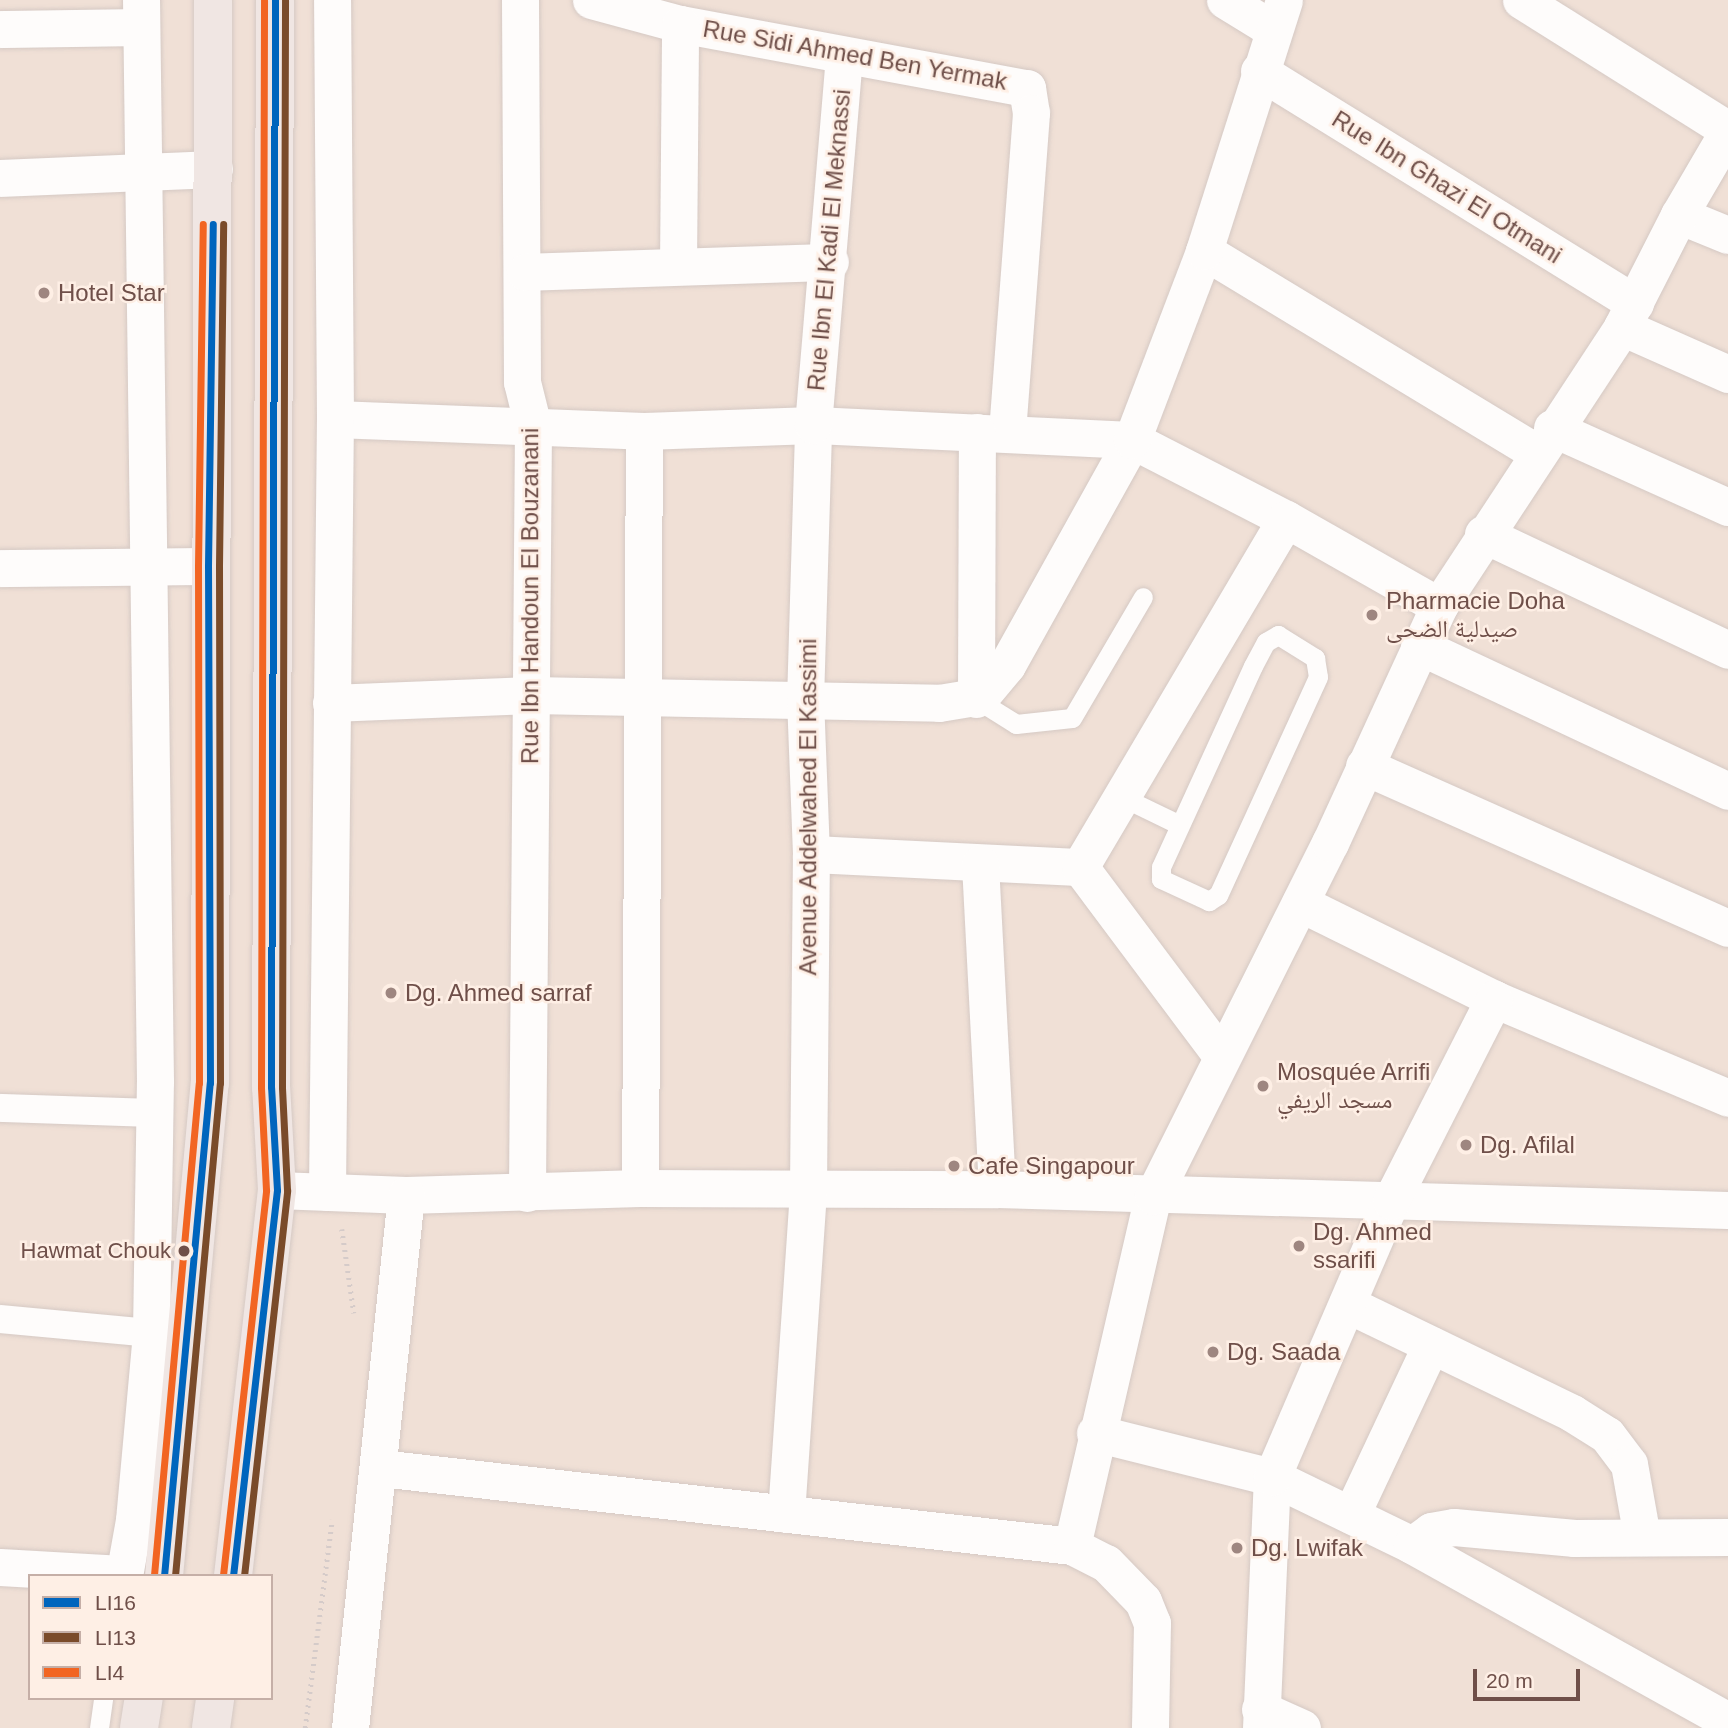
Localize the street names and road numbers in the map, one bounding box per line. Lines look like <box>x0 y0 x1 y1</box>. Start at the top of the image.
street label: Rue Sidi Ahmed Ben Yermak <box>700 14 1010 96</box>
street label: Rue Ibn El Kadi El Meknassi <box>801 88 857 392</box>
street label: Rue Ibn Ghazi El Otmani <box>1327 104 1567 270</box>
street label: Rue Ibn Handoun El Bouzanani <box>516 428 544 764</box>
street label: Avenue Addelwahed El Kassimi <box>794 638 822 976</box>

